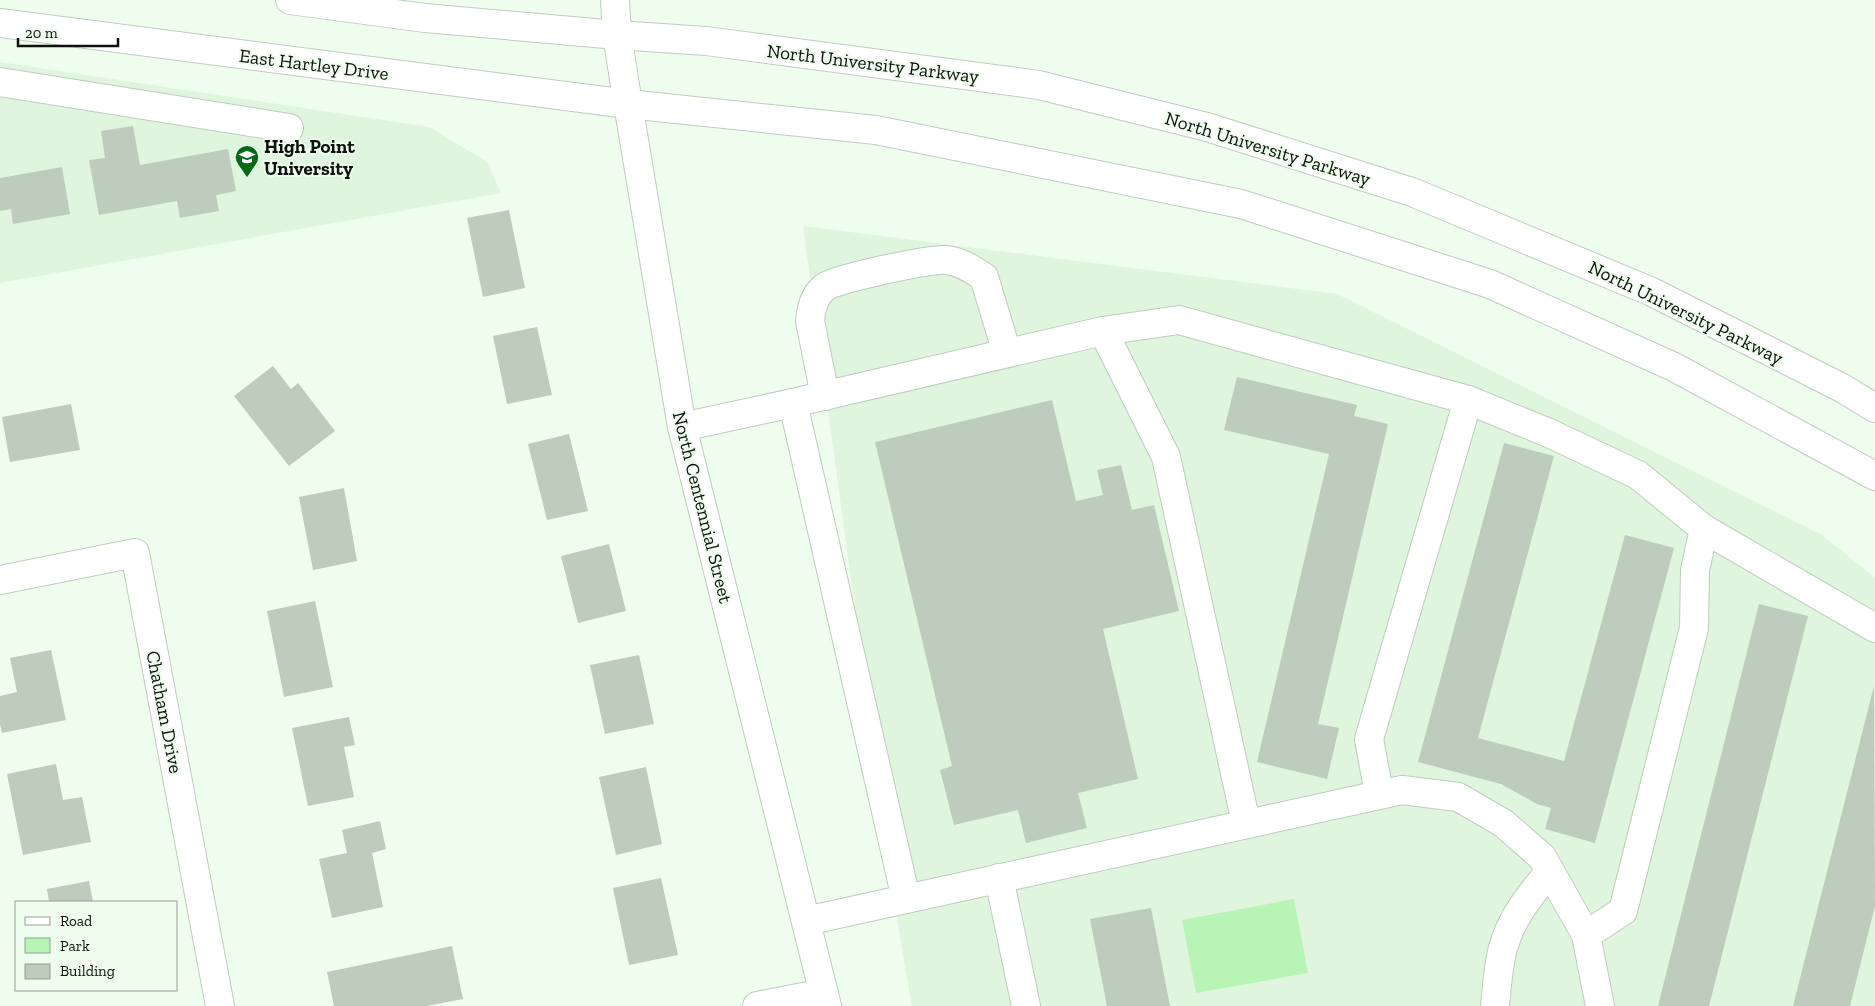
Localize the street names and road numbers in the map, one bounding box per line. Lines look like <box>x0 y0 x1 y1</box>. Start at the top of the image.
street label: North University Parkway <box>766 39 981 88</box>
street label: East Hartley Drive <box>238 44 390 85</box>
street label: North University Parkway <box>1162 106 1374 191</box>
street label: North University Parkway <box>1585 255 1787 370</box>
street label: North Centennial Street <box>668 409 737 605</box>
street label: Chatham Drive <box>141 649 188 775</box>

